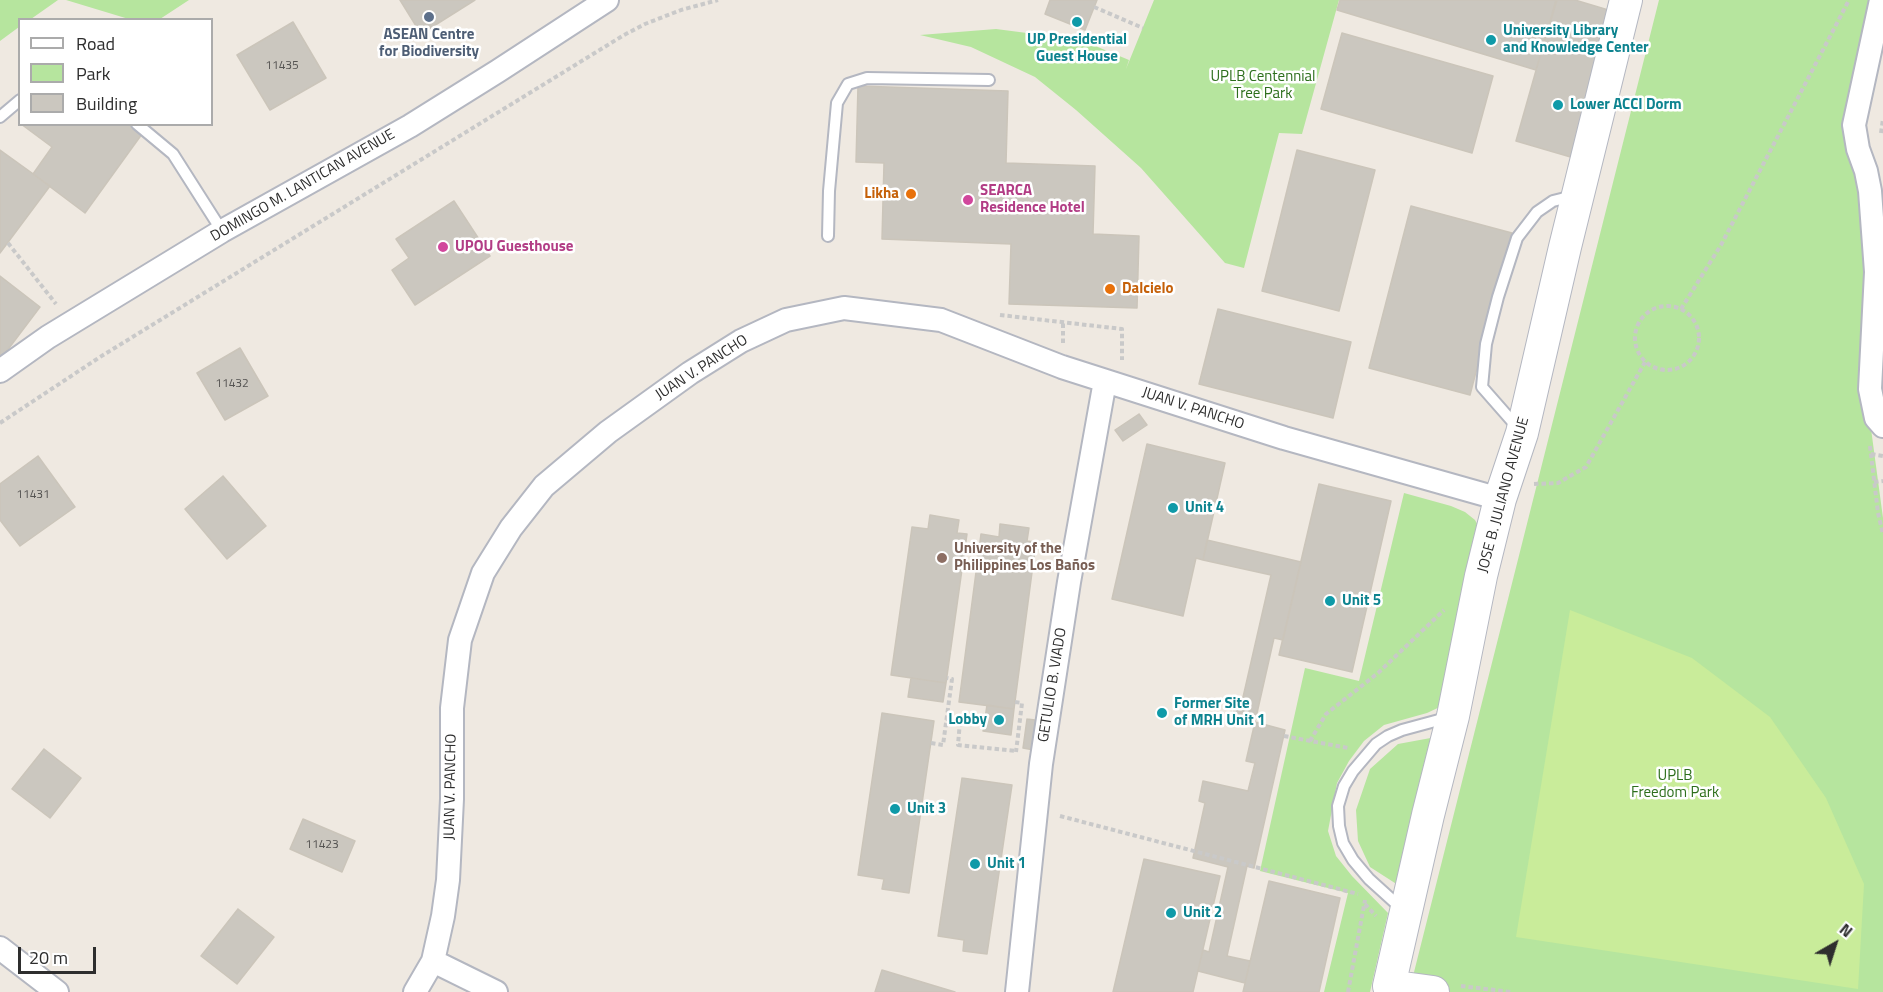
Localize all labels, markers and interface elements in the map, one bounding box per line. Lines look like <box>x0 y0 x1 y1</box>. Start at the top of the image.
marker: ASEAN Centre for Biodiversity <box>422 10 436 24</box>
marker: UP Presidential Guest House <box>1070 15 1084 29</box>
legend <box>18 18 213 126</box>
place label: University Library and Knowledge Center <box>1503 22 1649 57</box>
place label: ASEAN Centre for Biodiversity <box>379 26 479 61</box>
text: Road <box>76 30 115 57</box>
place label: UP Presidential Guest House <box>1027 31 1127 66</box>
marker: University Library and Knowledge Center <box>1484 33 1498 47</box>
house number: 11435 <box>265 59 299 73</box>
text: Park <box>76 60 110 87</box>
park label: UPLB Centennial Tree Park <box>1210 68 1316 103</box>
text: Building <box>76 90 137 117</box>
place label: Lower ACCI Dorm <box>1570 96 1682 114</box>
marker: Lower ACCI Dorm <box>1551 98 1565 112</box>
street label: DOMINGO M. LANTICAN AVENUE <box>208 126 398 246</box>
place label: SEARCA Residence Hotel <box>980 182 1085 217</box>
place label: Likha <box>864 185 899 203</box>
marker: Likha <box>904 187 918 201</box>
marker: SEARCA Residence Hotel <box>961 193 975 207</box>
place label: UPOU Guesthouse <box>455 238 573 256</box>
marker: UPOU Guesthouse <box>436 240 450 254</box>
place label: Dalcielo <box>1122 280 1174 298</box>
marker: Dalcielo <box>1103 282 1117 296</box>
street label: JUAN V. PANCHO <box>652 331 752 405</box>
house number: 11432 <box>215 377 249 391</box>
street label: JUAN V. PANCHO <box>1140 384 1246 434</box>
street label: JOSE B. JULIANO AVENUE <box>1475 415 1533 575</box>
house number: 11431 <box>16 488 50 502</box>
place label: Unit 4 <box>1185 499 1224 517</box>
marker: Unit 4 <box>1166 501 1180 515</box>
place label: University of the Philippines Los Baños <box>954 540 1095 575</box>
marker: University of the Philippines Los Baños <box>935 551 949 565</box>
place label: Unit 5 <box>1342 592 1381 610</box>
marker: Unit 5 <box>1323 594 1337 608</box>
street label: GETULIO B. VIADO <box>1035 626 1071 744</box>
place label: Former Site of MRH Unit 1 <box>1174 695 1265 730</box>
marker: Former Site of MRH Unit 1 <box>1155 706 1169 720</box>
place label: Lobby <box>948 711 987 729</box>
marker: Lobby <box>992 713 1006 727</box>
street label: JUAN V. PANCHO <box>441 734 461 840</box>
park label: UPLB Freedom Park <box>1631 767 1719 802</box>
place label: Unit 3 <box>907 800 946 818</box>
marker: Unit 3 <box>888 802 902 816</box>
house number: 11423 <box>305 838 339 852</box>
place label: Unit 1 <box>987 855 1026 873</box>
marker: Unit 1 <box>968 857 982 871</box>
place label: Unit 2 <box>1183 904 1222 922</box>
marker: Unit 2 <box>1164 906 1178 920</box>
north arrow <box>1805 914 1865 974</box>
text: N <box>1834 917 1858 943</box>
scale bar <box>21 935 99 973</box>
text: 20 m <box>29 944 68 971</box>

